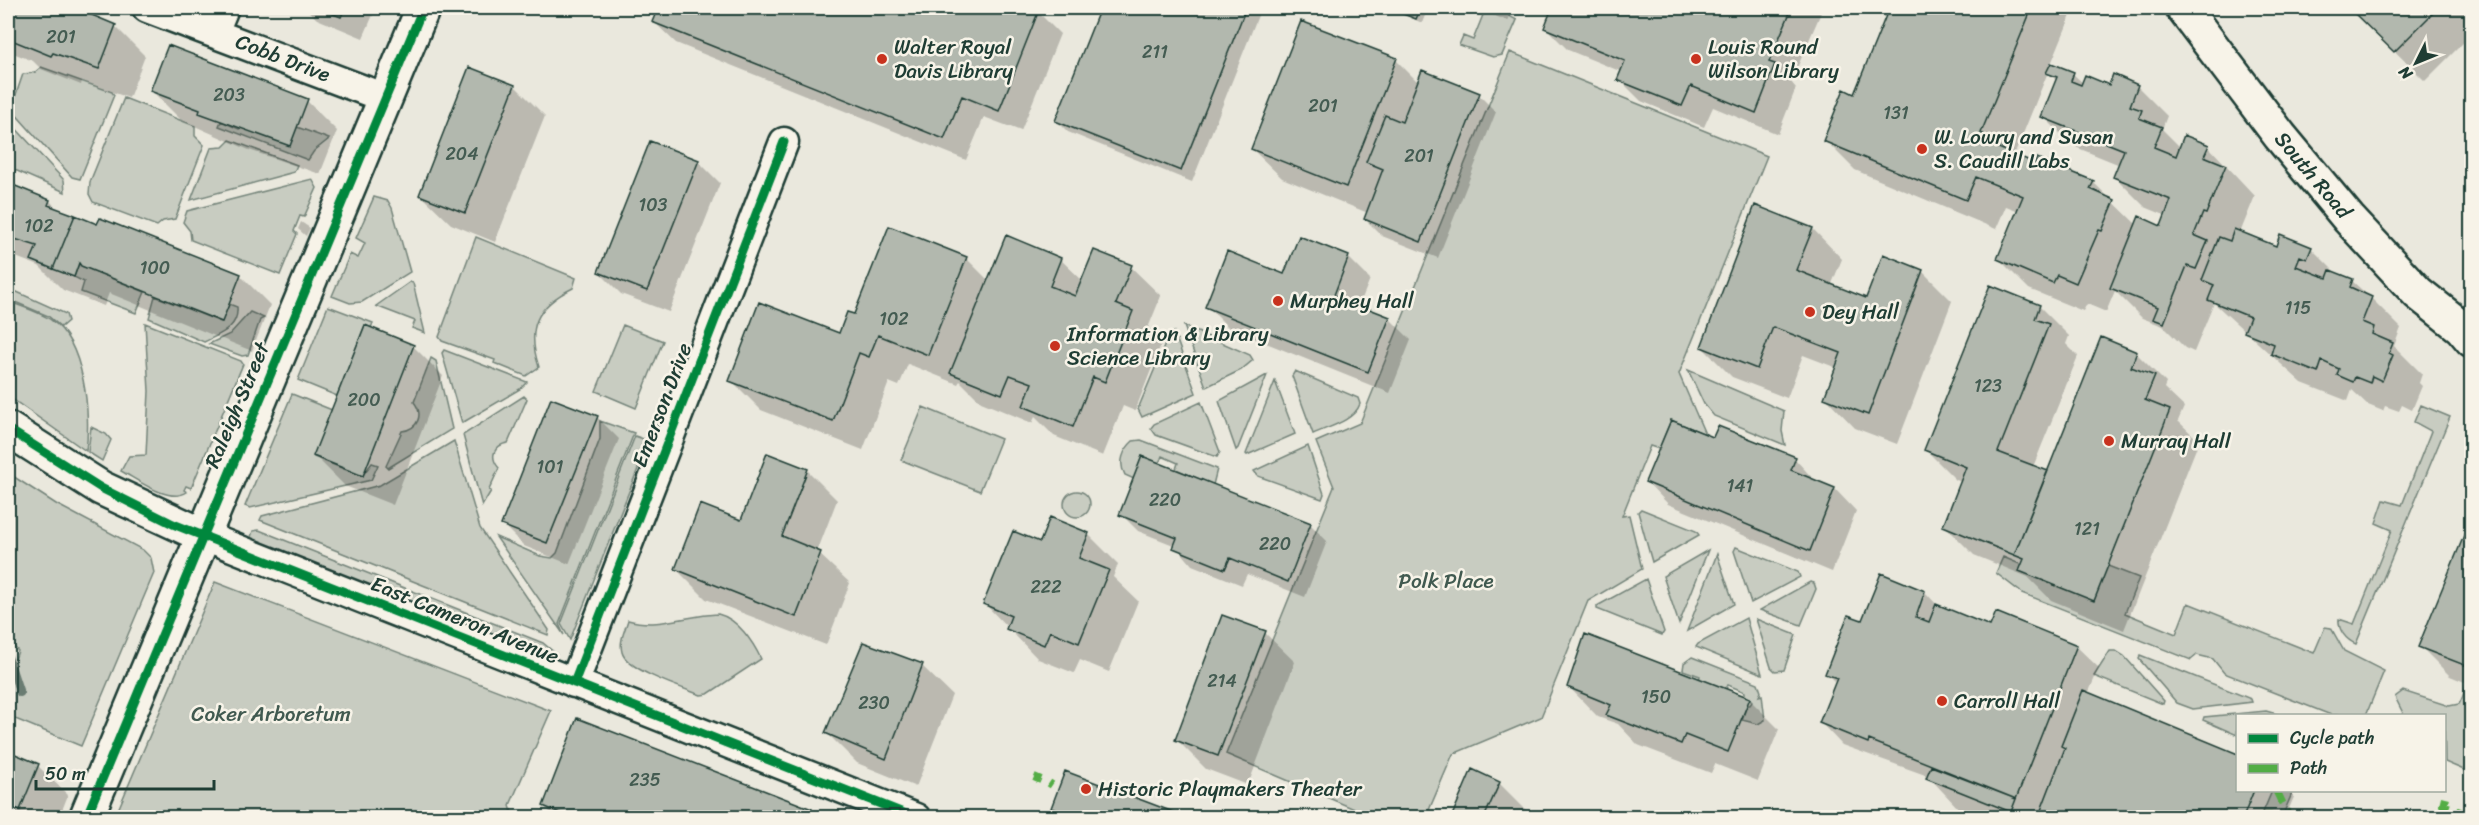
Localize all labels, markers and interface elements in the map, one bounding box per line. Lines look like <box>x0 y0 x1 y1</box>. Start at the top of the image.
house number: 201 <box>46 21 76 53</box>
street label: Cobb Drive <box>230 23 336 93</box>
place label: Walter Royal Davis Library <box>894 28 1013 90</box>
place label: Louis Round Wilson Library <box>1708 28 1839 90</box>
north arrow <box>2386 33 2446 93</box>
house number: 211 <box>1142 36 1168 68</box>
marker: Walter Royal Davis Library <box>875 52 889 66</box>
marker: Louis Round Wilson Library <box>1689 52 1703 66</box>
text: N <box>2390 58 2420 88</box>
house number: 203 <box>213 79 245 111</box>
house number: 201 <box>1308 90 1338 122</box>
house number: 131 <box>1883 97 1909 129</box>
place label: W. Lowry and Susan S. Caudill Labs <box>1934 118 2113 180</box>
street label: South Road <box>2265 122 2363 229</box>
house number: 204 <box>445 138 479 170</box>
house number: 201 <box>1404 140 1434 172</box>
marker: W. Lowry and Susan S. Caudill Labs <box>1915 142 1929 156</box>
house number: 103 <box>639 189 668 221</box>
house number: 102 <box>24 210 54 242</box>
house number: 100 <box>140 252 170 284</box>
place label: Murphey Hall <box>1290 282 1415 320</box>
house number: 115 <box>2285 292 2311 324</box>
place label: Dey Hall <box>1822 293 1900 331</box>
marker: Murphey Hall <box>1271 294 1285 308</box>
house number: 102 <box>879 303 909 335</box>
marker: Dey Hall <box>1803 305 1817 319</box>
place label: Information & Library Science Library <box>1066 315 1269 377</box>
street label: Raleigh Street <box>193 335 281 474</box>
street label: Emerson Drive <box>621 337 703 473</box>
marker: Information & Library Science Library <box>1048 339 1062 353</box>
house number: 123 <box>1974 370 2002 402</box>
house number: 200 <box>347 384 381 416</box>
place label: Murray Hall <box>2121 422 2232 460</box>
marker: Murray Hall <box>2102 434 2116 448</box>
house number: 101 <box>537 451 564 483</box>
house number: 141 <box>1727 470 1754 502</box>
house number: 220 <box>1149 484 1181 516</box>
house number: 121 <box>2074 513 2100 545</box>
house number: 220 <box>1259 528 1291 560</box>
park label: Polk Place <box>1398 562 1494 600</box>
street label: East Cameron Avenue <box>365 565 565 675</box>
house number: 222 <box>1030 571 1062 603</box>
house number: 214 <box>1207 665 1237 697</box>
house number: 150 <box>1641 681 1671 713</box>
place label: Carroll Hall <box>1954 682 2061 720</box>
house number: 230 <box>858 687 890 719</box>
marker: Carroll Hall <box>1935 694 1949 708</box>
park label: Coker Arboretum <box>191 695 351 733</box>
legend <box>2236 714 2446 792</box>
text: Cycle path <box>2290 722 2374 754</box>
text: Path <box>2290 752 2327 784</box>
scale bar <box>36 753 214 791</box>
text: 50 m <box>45 758 86 790</box>
house number: 235 <box>629 764 661 796</box>
place label: Historic Playmakers Theater <box>1098 770 1363 808</box>
marker: Historic Playmakers Theater <box>1079 782 1093 796</box>

